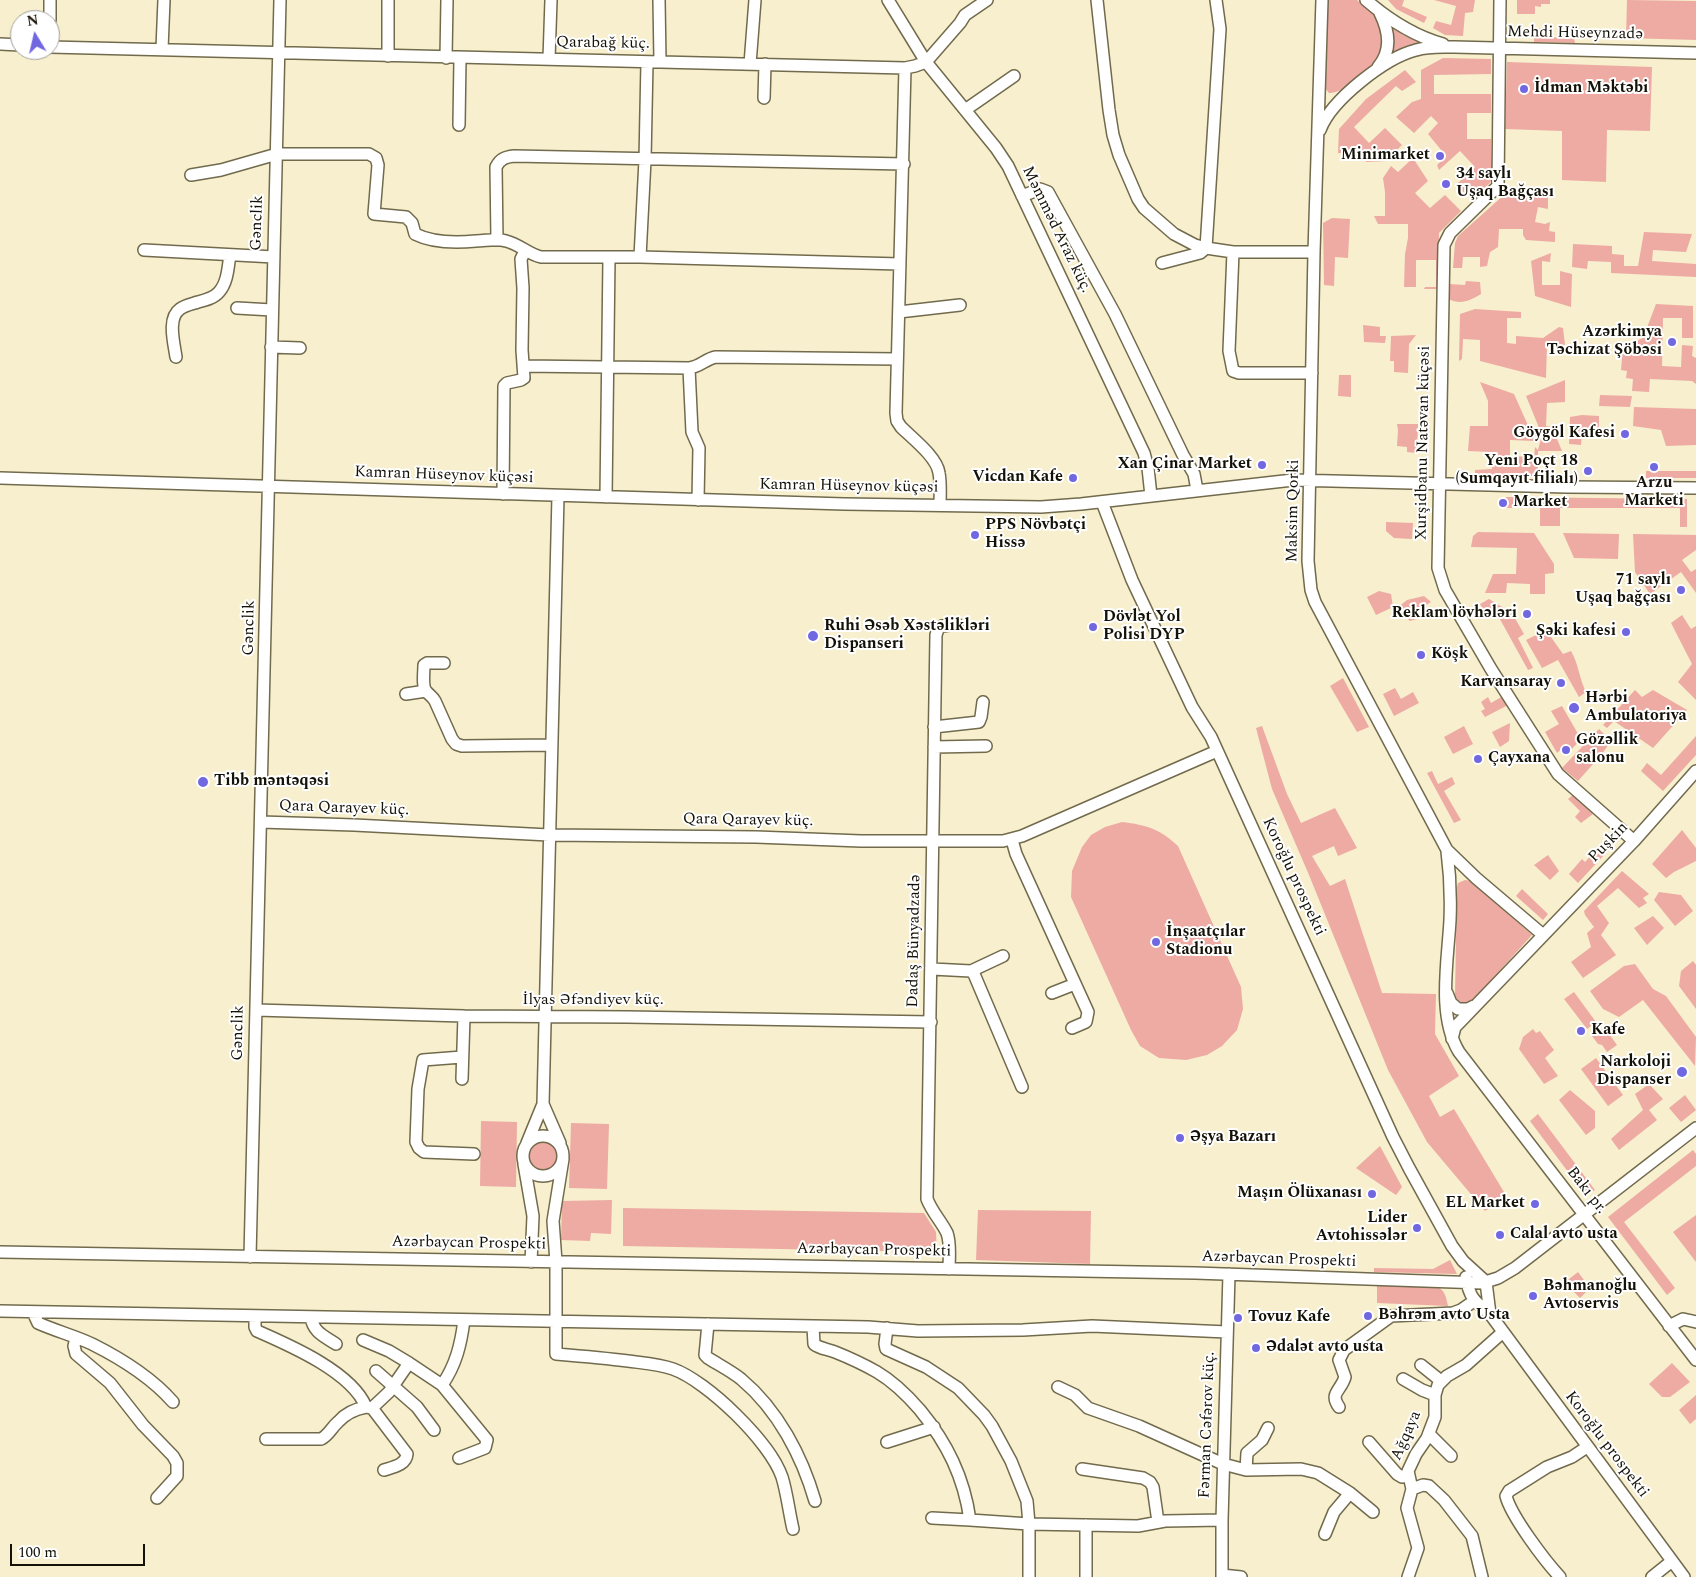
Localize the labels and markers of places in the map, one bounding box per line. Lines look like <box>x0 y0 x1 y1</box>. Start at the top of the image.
place label: İdman Məktəbi <box>1534 79 1648 99</box>
marker: İdman Məktəbi <box>1518 83 1530 95</box>
place label: Minimarket <box>1341 146 1430 166</box>
marker: Minimarket <box>1434 150 1446 162</box>
place label: 34 saylı Uşaq Bağçası <box>1456 165 1554 203</box>
marker: 34 saylı Uşaq Bağçası <box>1440 178 1452 190</box>
place label: Azərkimya Təchizat Şöbəsi <box>1546 323 1662 361</box>
marker: Azərkimya Təchizat Şöbəsi <box>1666 336 1678 348</box>
place label: Göygöl Kafesi <box>1513 424 1615 444</box>
marker: Göygöl Kafesi <box>1619 428 1631 440</box>
place label: Yeni Poçt 18 (Sumqayıt filialı) <box>1456 452 1578 490</box>
place label: Xan Çinar Market <box>1118 455 1252 475</box>
marker: Xan Çinar Market <box>1256 459 1268 471</box>
marker: Arzu Marketi <box>1648 461 1660 473</box>
marker: Yeni Poçt 18 (Sumqayıt filialı) <box>1582 465 1594 477</box>
place label: Vicdan Kafe <box>973 468 1063 488</box>
marker: Vicdan Kafe <box>1067 472 1079 484</box>
place label: Arzu Marketi <box>1624 474 1684 512</box>
place label: Market <box>1513 493 1567 513</box>
marker: Market <box>1497 497 1509 509</box>
place label: PPS Növbətçi Hissə <box>985 516 1086 554</box>
marker: PPS Növbətçi Hissə <box>969 529 981 541</box>
place label: 71 saylı Uşaq bağçası <box>1575 571 1671 609</box>
marker: 71 saylı Uşaq bağçası <box>1675 584 1687 596</box>
place label: Reklam lövhələri <box>1391 604 1517 624</box>
place label: Dövlət Yol Polisi DYP <box>1103 608 1185 646</box>
marker: Reklam lövhələri <box>1521 608 1533 620</box>
place label: Ruhi Əsəb Xəstəlikləri Dispanseri <box>824 617 990 655</box>
marker: Dövlət Yol Polisi DYP <box>1087 621 1099 633</box>
place label: Şəki kafesi <box>1536 622 1616 642</box>
marker: Şəki kafesi <box>1620 626 1632 638</box>
marker: Ruhi Əsəb Xəstəlikləri Dispanseri <box>806 629 820 643</box>
place label: Köşk <box>1431 645 1468 665</box>
marker: Köşk <box>1415 649 1427 661</box>
place label: Karvansaray <box>1460 673 1551 693</box>
marker: Karvansaray <box>1555 677 1567 689</box>
place label: Hərbi Ambulatoriya <box>1585 689 1687 727</box>
marker: Hərbi Ambulatoriya <box>1567 701 1581 715</box>
place label: Gözəllik salonu <box>1576 731 1638 769</box>
marker: Gözəllik salonu <box>1560 744 1572 756</box>
place label: Çayxana <box>1488 749 1550 769</box>
marker: Çayxana <box>1472 753 1484 765</box>
place label: Tibb məntəqəsi <box>214 772 329 792</box>
marker: Tibb məntəqəsi <box>196 775 210 789</box>
place label: İnşaatçılar Stadionu <box>1166 923 1245 961</box>
marker: İnşaatçılar Stadionu <box>1150 936 1162 948</box>
place label: Kafe <box>1591 1021 1625 1041</box>
marker: Kafe <box>1575 1025 1587 1037</box>
place label: Narkoloji Dispanser <box>1597 1053 1671 1091</box>
marker: Narkoloji Dispanser <box>1675 1065 1689 1079</box>
place label: Əşya Bazarı <box>1190 1128 1276 1148</box>
marker: Əşya Bazarı <box>1174 1132 1186 1144</box>
place label: Maşın Ölüxanası <box>1237 1184 1362 1204</box>
marker: Maşın Ölüxanası <box>1366 1188 1378 1200</box>
place label: EL Market <box>1445 1194 1525 1214</box>
marker: EL Market <box>1529 1198 1541 1210</box>
place label: Lider Avtohissələr <box>1316 1209 1407 1247</box>
marker: Lider Avtohissələr <box>1411 1222 1423 1234</box>
place label: Calal avto usta <box>1510 1225 1618 1245</box>
marker: Calal avto usta <box>1494 1229 1506 1241</box>
place label: Bəhmanoğlu Avtoservis <box>1543 1277 1637 1315</box>
marker: Bəhmanoğlu Avtoservis <box>1527 1290 1539 1302</box>
place label: Bəhrəm avto Usta <box>1378 1306 1510 1326</box>
place label: Tovuz Kafe <box>1248 1308 1330 1328</box>
marker: Bəhrəm avto Usta <box>1362 1310 1374 1322</box>
marker: Tovuz Kafe <box>1232 1312 1244 1324</box>
place label: Ədalət avto usta <box>1266 1338 1384 1358</box>
marker: Ədalət avto usta <box>1250 1342 1262 1354</box>

